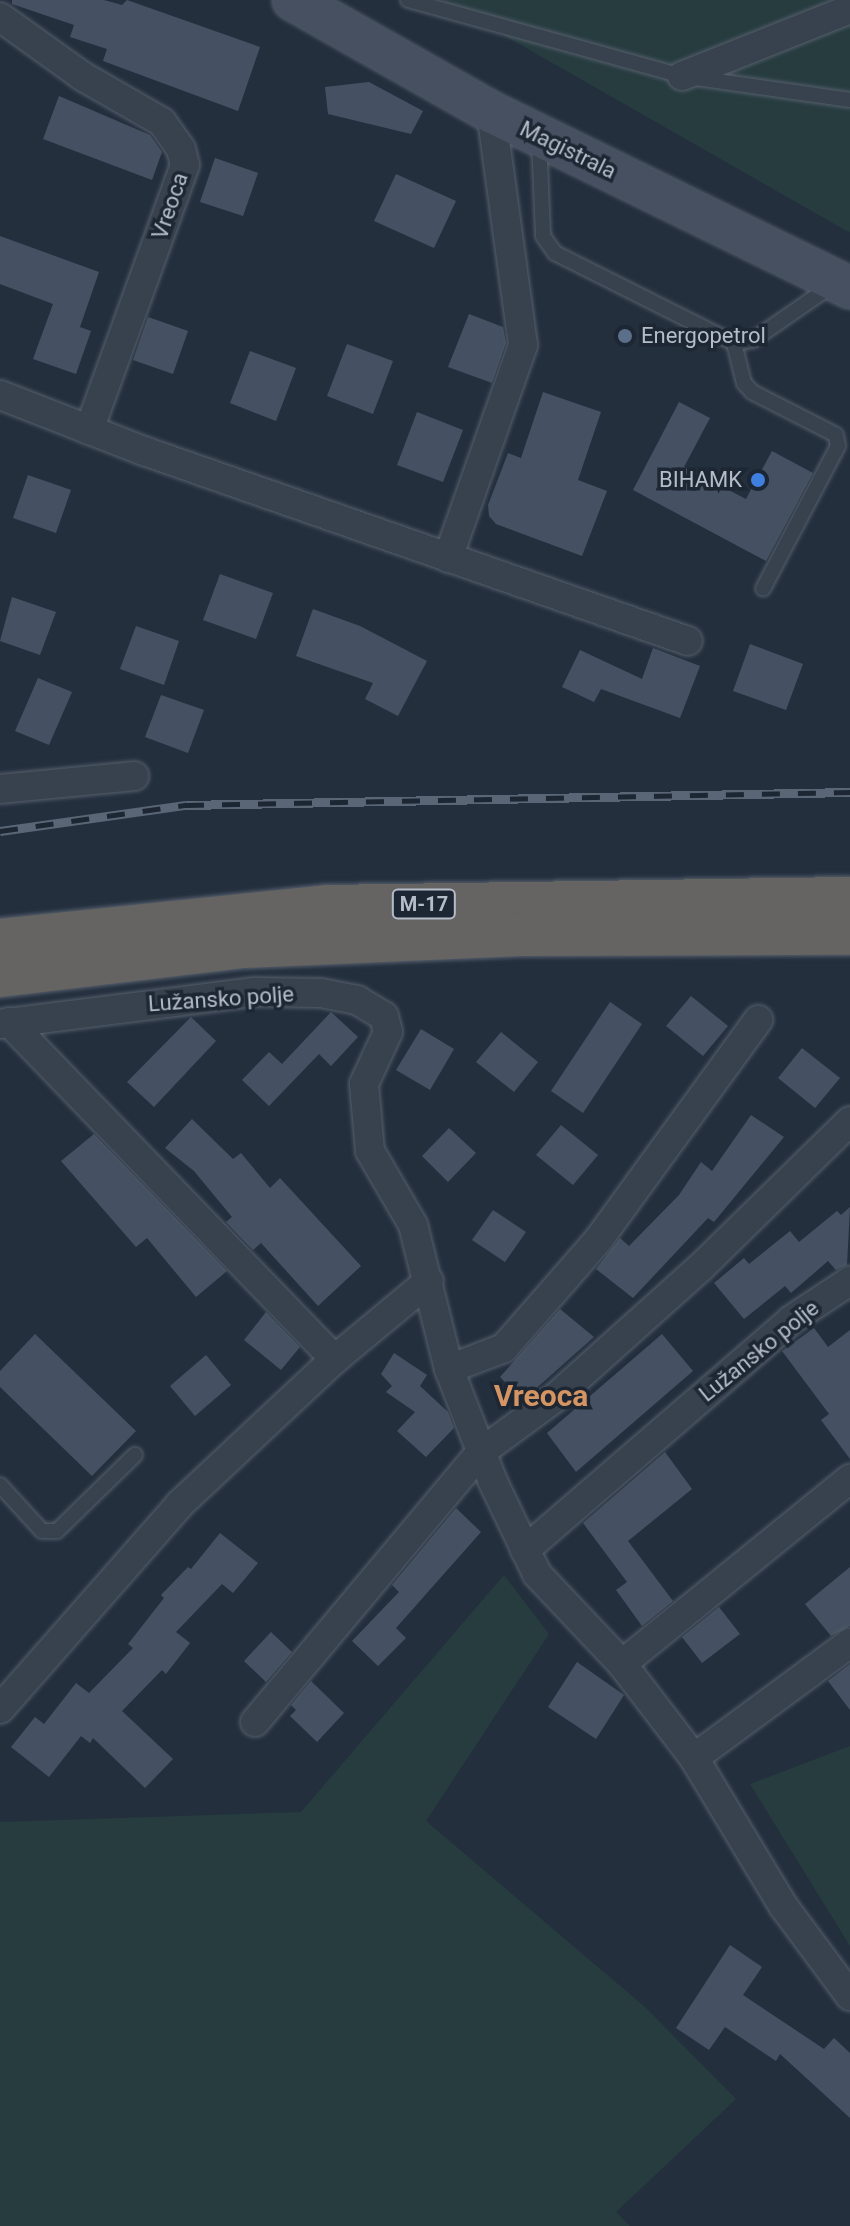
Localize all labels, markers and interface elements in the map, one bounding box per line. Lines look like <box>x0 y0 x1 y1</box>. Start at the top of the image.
street label: Magistrala <box>516 115 620 185</box>
street label: Vreoca <box>146 169 194 243</box>
place label: Energopetrol <box>641 323 766 349</box>
marker: Energopetrol <box>616 327 634 345</box>
place label: BIHAMK <box>659 467 742 493</box>
marker: BIHAMK <box>749 471 767 489</box>
road number: M-17 <box>390 888 458 920</box>
street label: Lužansko polje <box>147 981 295 1017</box>
street label: Lužansko polje <box>694 1295 824 1407</box>
district label: Vreoca <box>494 1378 588 1414</box>

